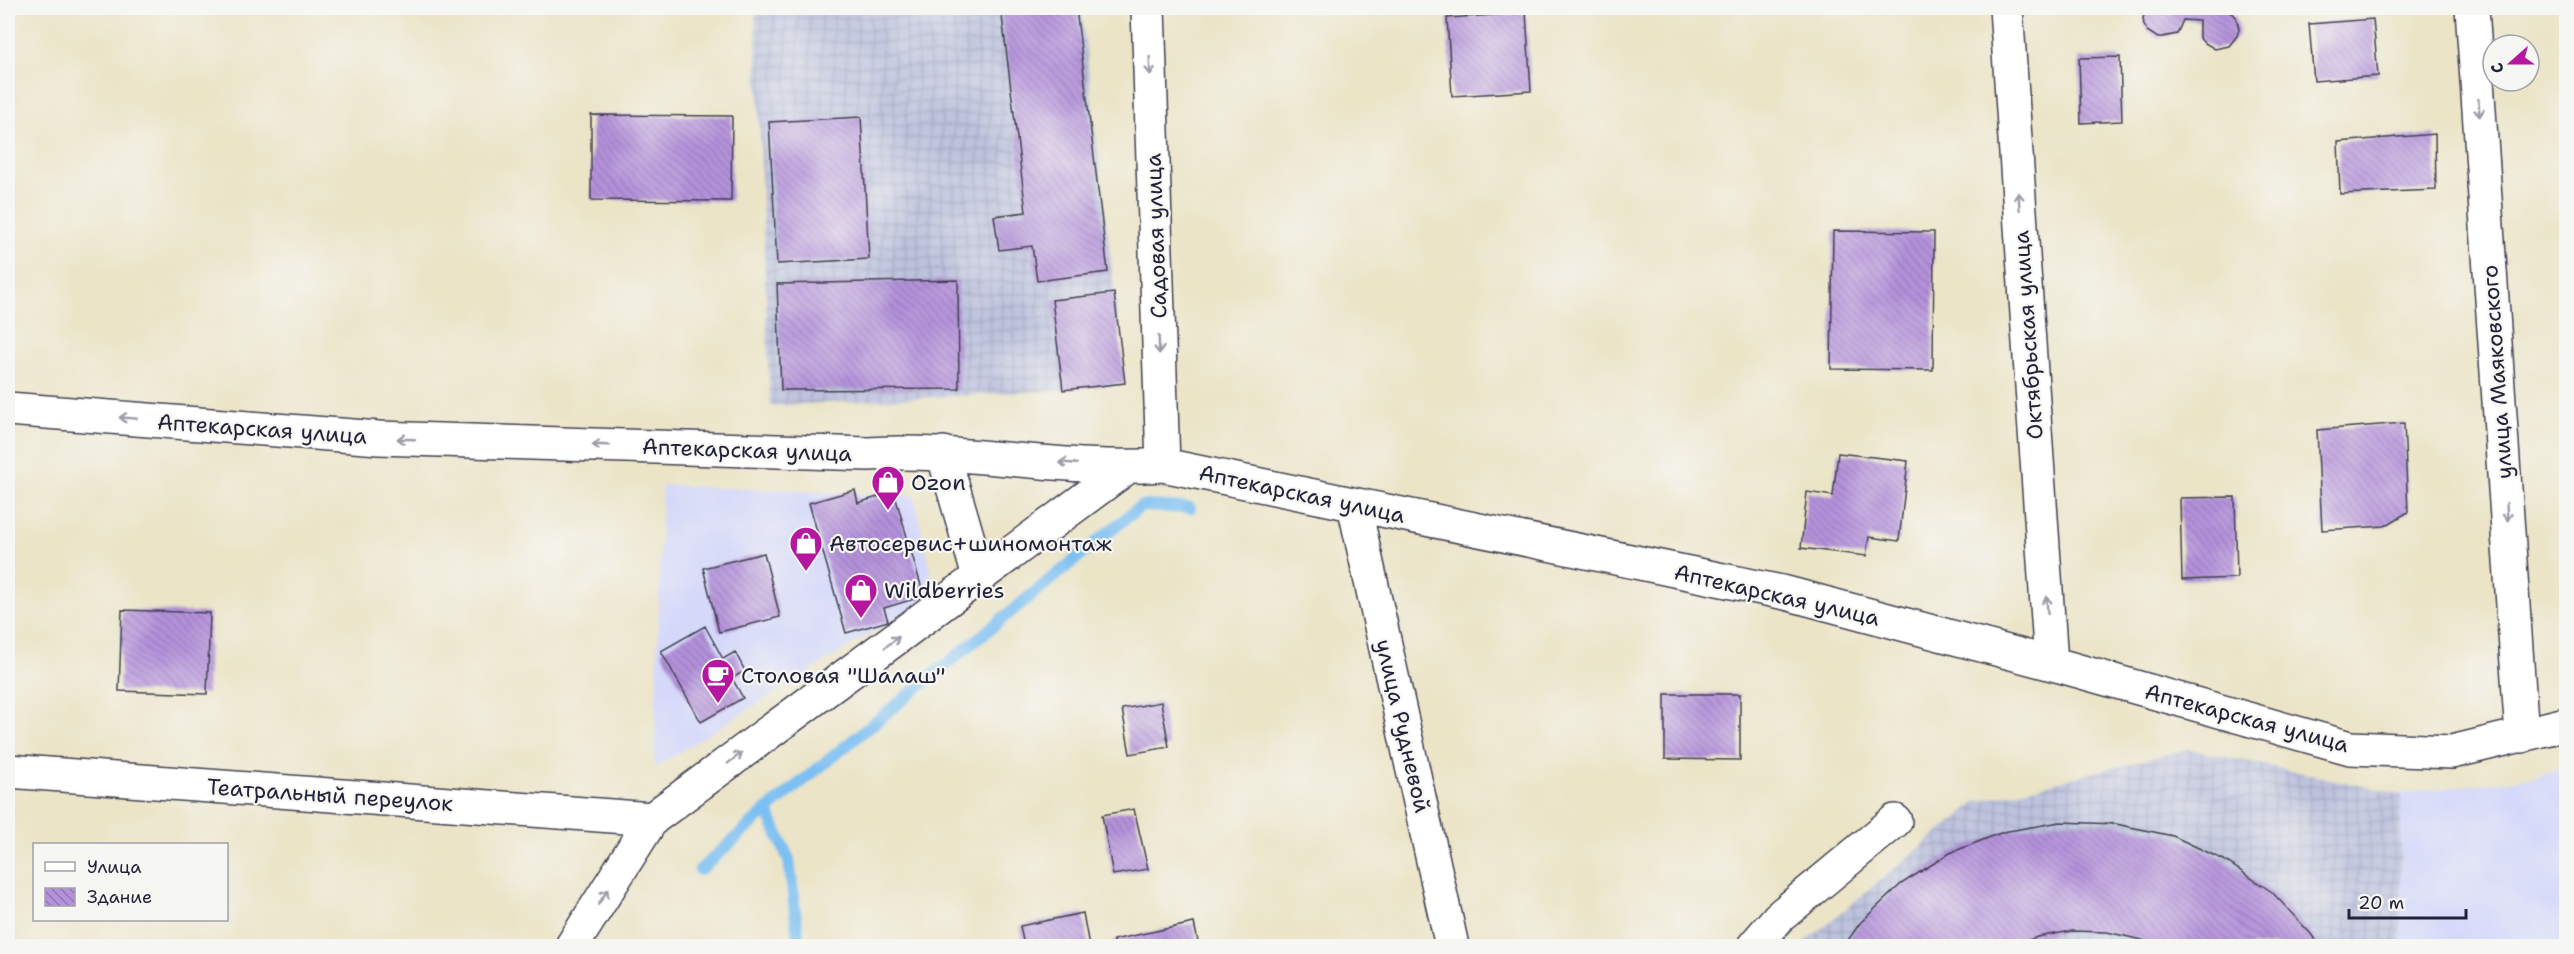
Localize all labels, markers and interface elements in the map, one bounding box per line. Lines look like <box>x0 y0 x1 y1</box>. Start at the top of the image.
north arrow <box>2481 33 2541 93</box>
one-way arrow <box>1144 55 1156 75</box>
text: С <box>2486 60 2509 77</box>
one-way arrow <box>2473 97 2484 117</box>
street label: Садовая улица <box>1139 153 1173 319</box>
one-way arrow <box>2013 191 2024 211</box>
street label: Октябрьская улица <box>2006 229 2050 440</box>
street label: улица Маяковского <box>2475 264 2519 480</box>
one-way arrow <box>1153 334 1165 354</box>
street label: Аптекарская улица <box>156 407 368 451</box>
one-way arrow <box>118 412 138 423</box>
street label: Аптекарская улица <box>641 432 853 468</box>
one-way arrow <box>396 433 416 444</box>
one-way arrow <box>591 440 611 451</box>
one-way arrow <box>1059 457 1079 468</box>
street label: Аптекарская улица <box>1196 458 1408 530</box>
shop icon: Ozon <box>870 464 906 511</box>
place label: Ozon <box>911 468 966 497</box>
one-way arrow <box>2502 501 2513 521</box>
shop icon: Автосервис+шиномонтаж <box>788 525 824 572</box>
place label: Автосервис+шиномонтаж <box>829 529 1113 558</box>
street label: Аптекарская улица <box>1671 557 1883 633</box>
shop icon: Wildberries <box>843 572 879 619</box>
place label: Wildberries <box>884 576 1005 605</box>
one-way arrow <box>2041 595 2052 615</box>
one-way arrow <box>883 636 899 648</box>
street label: улица Рудневой <box>1369 636 1437 816</box>
cafe icon: Столовая "Шалаш" <box>700 657 736 704</box>
place label: Столовая "Шалаш" <box>741 661 946 690</box>
street label: Аптекарская улица <box>2142 677 2353 759</box>
one-way arrow <box>727 752 743 764</box>
street label: Театральный переулок <box>206 772 454 818</box>
legend <box>33 843 228 921</box>
text: Улица <box>87 855 141 879</box>
scale bar <box>2349 882 2466 920</box>
text: Здание <box>87 885 152 909</box>
one-way arrow <box>598 889 610 906</box>
text: 20 m <box>2358 891 2404 915</box>

